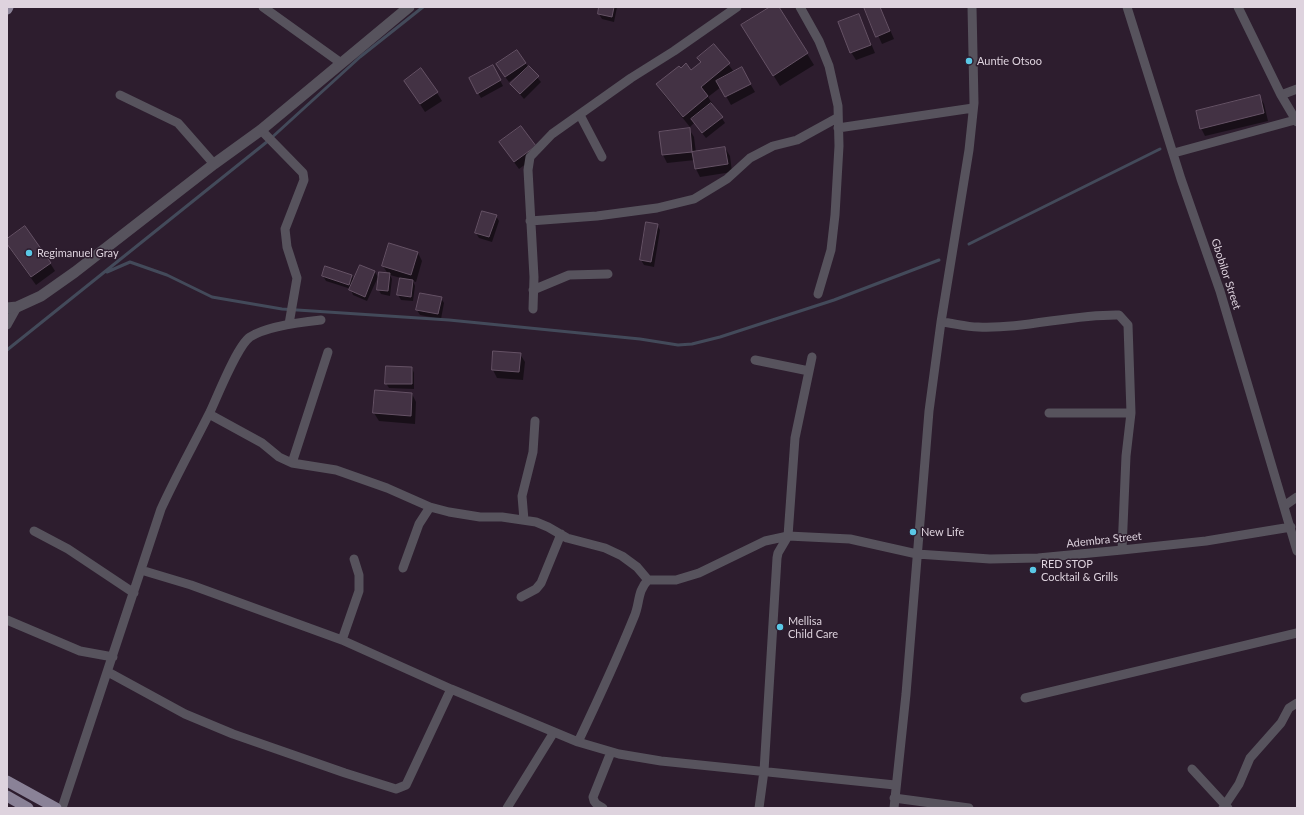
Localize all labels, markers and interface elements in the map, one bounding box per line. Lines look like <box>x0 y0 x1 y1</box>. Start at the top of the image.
place label: Auntie Otsoo <box>977 54 1042 68</box>
marker: Auntie Otsoo <box>964 56 974 66</box>
street label: Gbobilor Street <box>1208 237 1244 311</box>
place label: Regimanuel Gray <box>37 246 119 260</box>
marker: Regimanuel Gray <box>24 248 34 258</box>
place label: New Life <box>921 525 964 539</box>
marker: New Life <box>908 527 918 537</box>
street label: Adembra Street <box>1066 529 1142 551</box>
place label: RED STOP Cocktail & Grills <box>1041 557 1118 583</box>
marker: RED STOP Cocktail & Grills <box>1028 565 1038 575</box>
place label: Mellisa Child Care <box>788 614 838 640</box>
marker: Mellisa Child Care <box>775 622 785 632</box>

